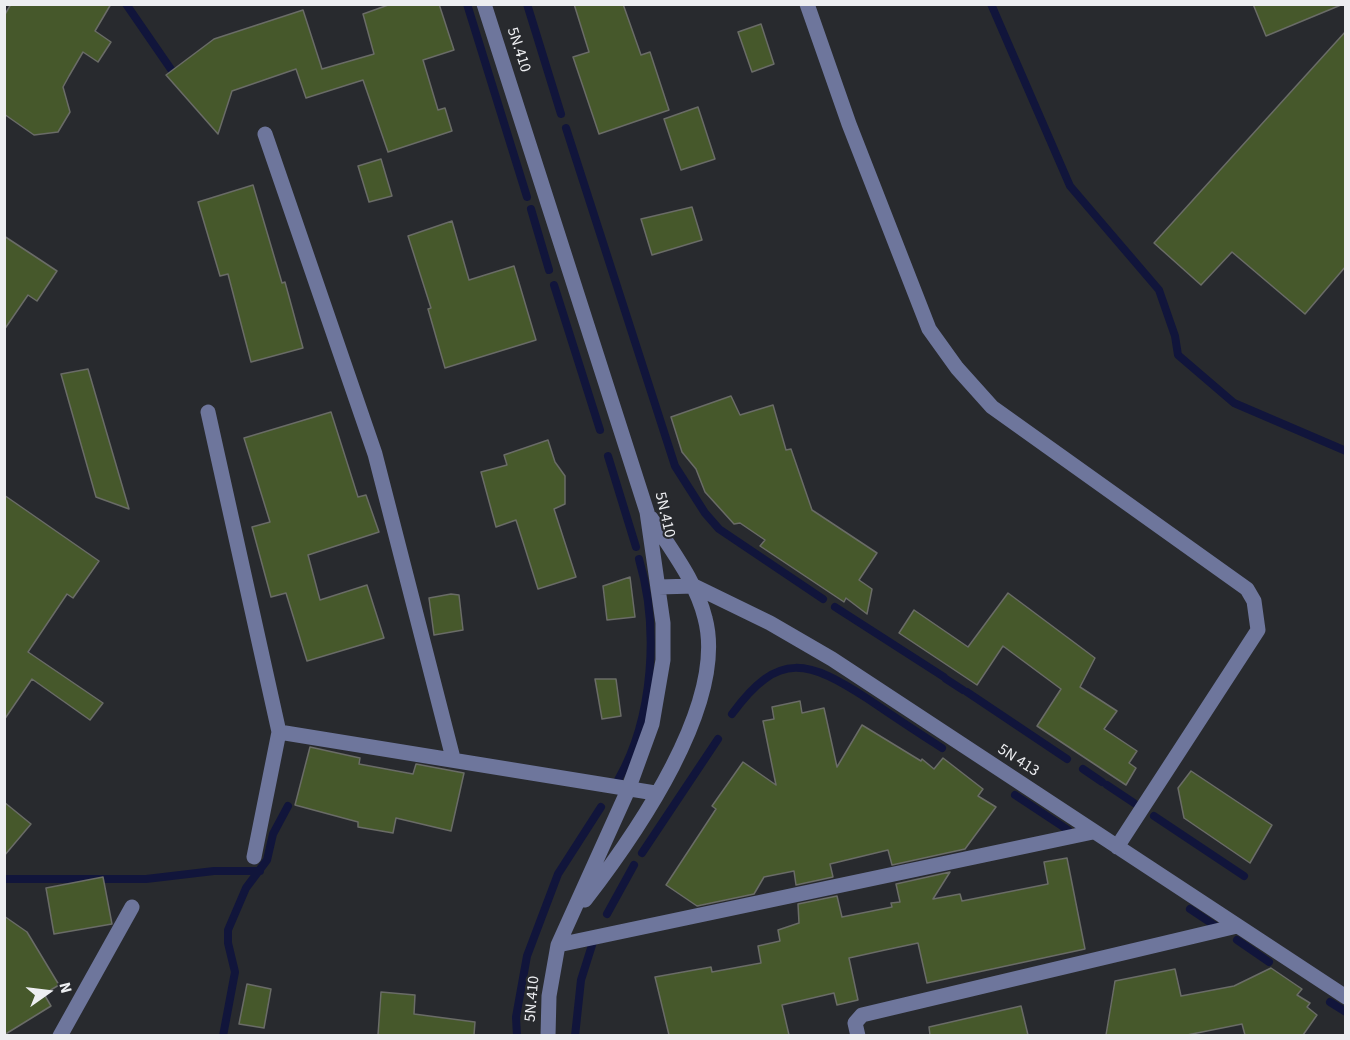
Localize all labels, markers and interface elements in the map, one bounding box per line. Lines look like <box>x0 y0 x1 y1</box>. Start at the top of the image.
street label: 5N.410 <box>502 25 534 75</box>
street label: 5N.410 <box>649 490 679 540</box>
street label: 5N 413 <box>994 741 1042 781</box>
north arrow <box>18 962 78 1022</box>
street label: 5N.410 <box>521 975 545 1023</box>
text: N <box>54 980 77 995</box>

